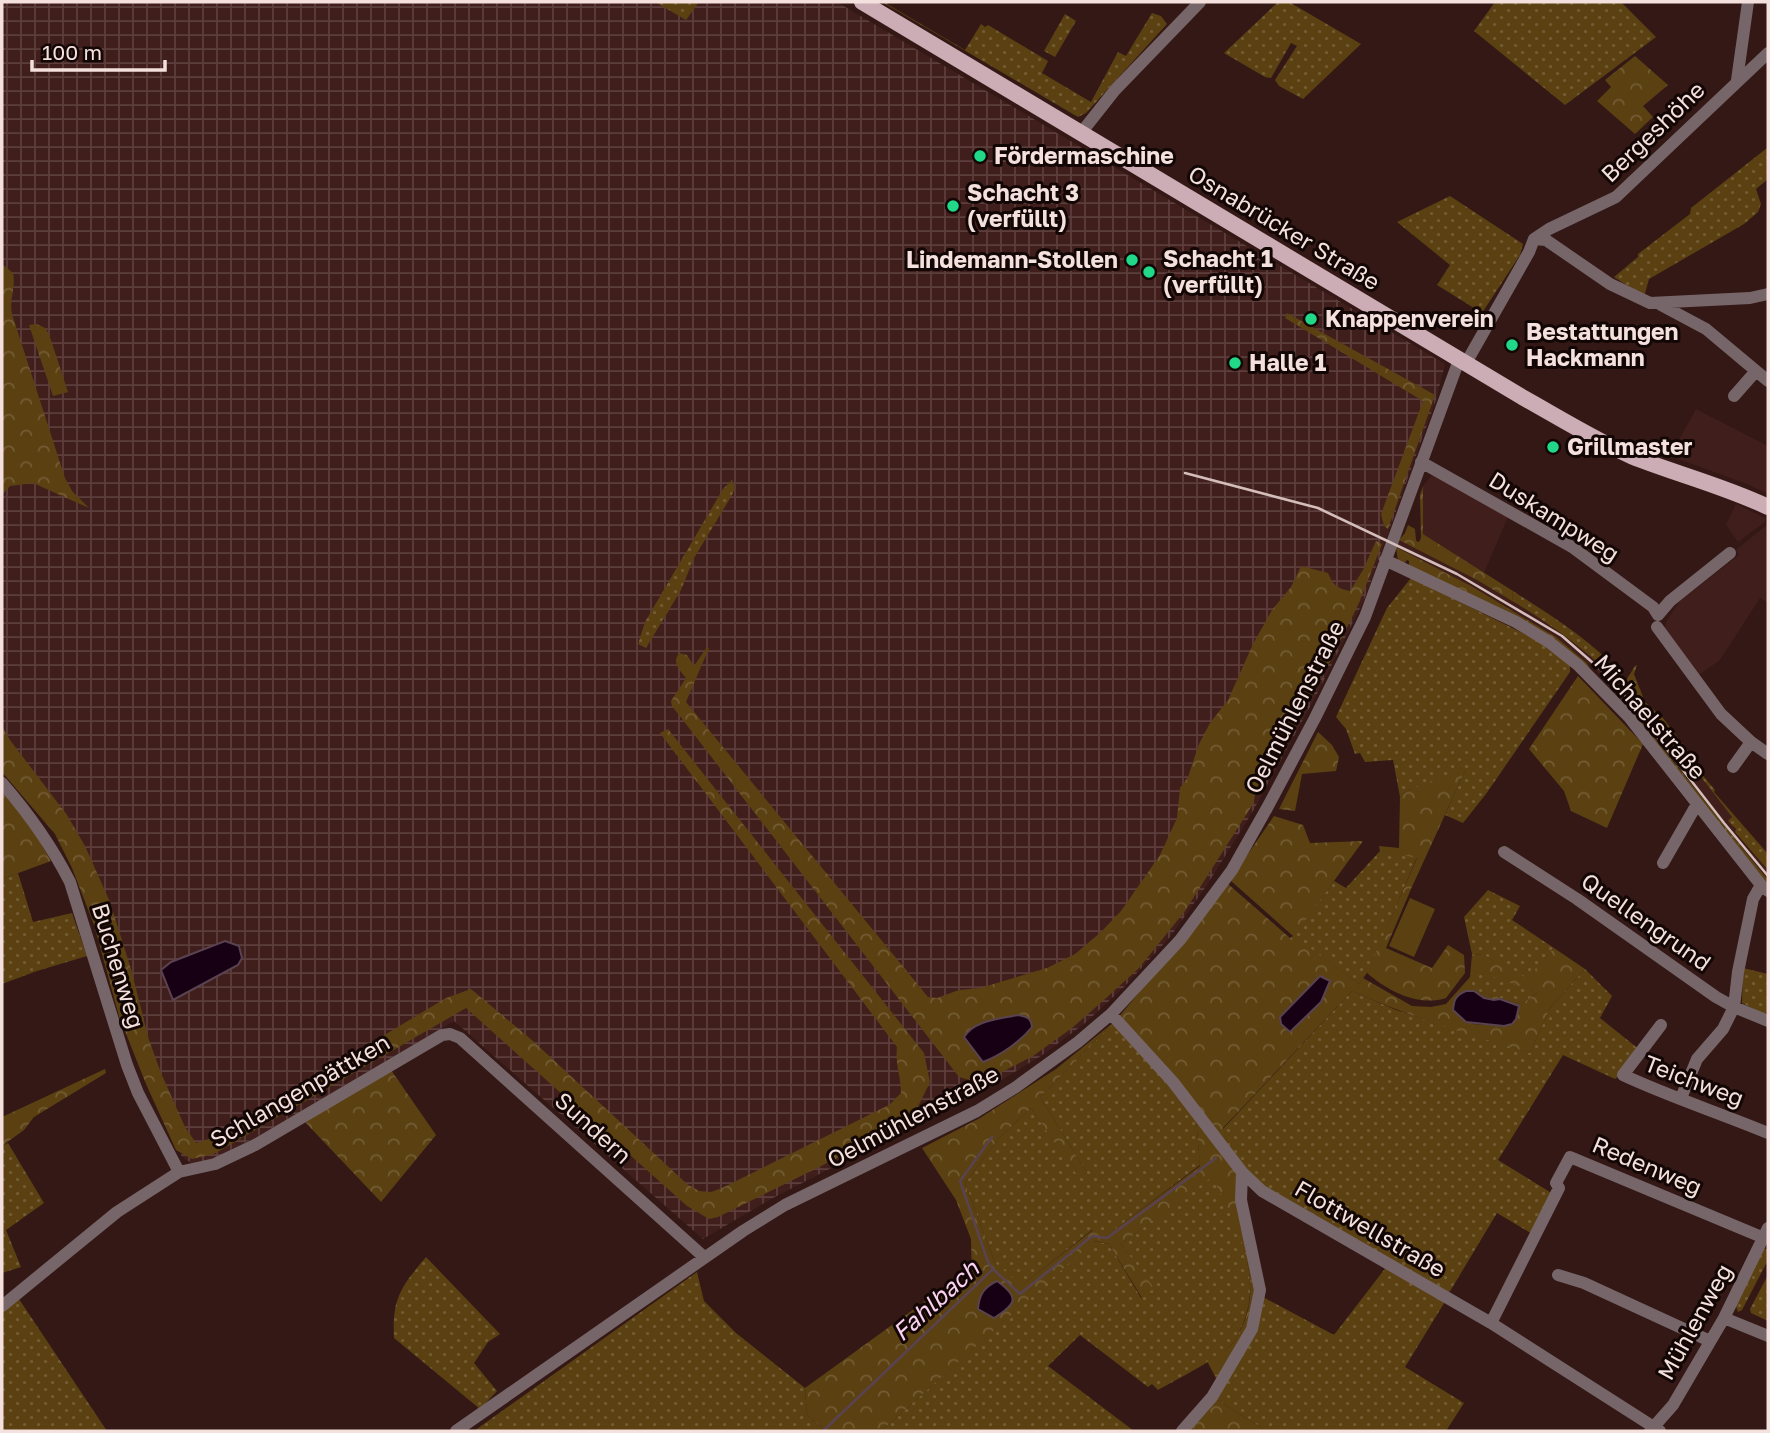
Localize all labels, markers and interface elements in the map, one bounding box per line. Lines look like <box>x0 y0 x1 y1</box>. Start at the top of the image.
scale bar <box>32 28 164 72</box>
text: 100 m <box>42 39 102 65</box>
street label: Bergeshöhe <box>1595 75 1710 187</box>
place label: Fördermaschine <box>994 141 1174 169</box>
marker: Fördermaschine <box>972 148 988 164</box>
street label: Osnabrücker Straße <box>1184 159 1385 295</box>
place label: Schacht 3 (verfüllt) <box>967 178 1079 232</box>
marker: Schacht 3 (verfüllt) <box>945 198 961 214</box>
place label: Schacht 1 (verfüllt) <box>1163 244 1273 298</box>
place label: Lindemann-Stollen <box>906 245 1118 273</box>
marker: Lindemann-Stollen <box>1124 252 1140 268</box>
marker: Schacht 1 (verfüllt) <box>1141 264 1157 280</box>
place label: Knappenverein <box>1325 304 1494 332</box>
marker: Knappenverein <box>1303 311 1319 327</box>
place label: Bestattungen Hackmann <box>1526 317 1679 371</box>
marker: Bestattungen Hackmann <box>1504 337 1520 353</box>
place label: Halle 1 <box>1249 348 1326 376</box>
marker: Halle 1 <box>1227 355 1243 371</box>
place label: Grillmaster <box>1567 432 1693 460</box>
marker: Grillmaster <box>1545 439 1561 455</box>
street label: Duskampweg <box>1484 465 1625 567</box>
street label: Oelmühlenstraße <box>1238 615 1350 798</box>
street label: Michaelstraße <box>1589 648 1713 784</box>
street label: Quellengrund <box>1576 866 1717 976</box>
street label: Buchenweg <box>87 900 151 1032</box>
street label: Schlangenpättken <box>205 1027 394 1153</box>
street label: Teichweg <box>1641 1048 1748 1112</box>
street label: Oelmühlenstraße <box>822 1059 1003 1173</box>
street label: Sundern <box>550 1086 638 1169</box>
street label: Redenweg <box>1589 1130 1706 1201</box>
street label: Flottwellstraße <box>1290 1174 1451 1283</box>
water label: Fahlbach <box>886 1253 985 1346</box>
street label: Mühlenweg <box>1651 1259 1737 1384</box>

